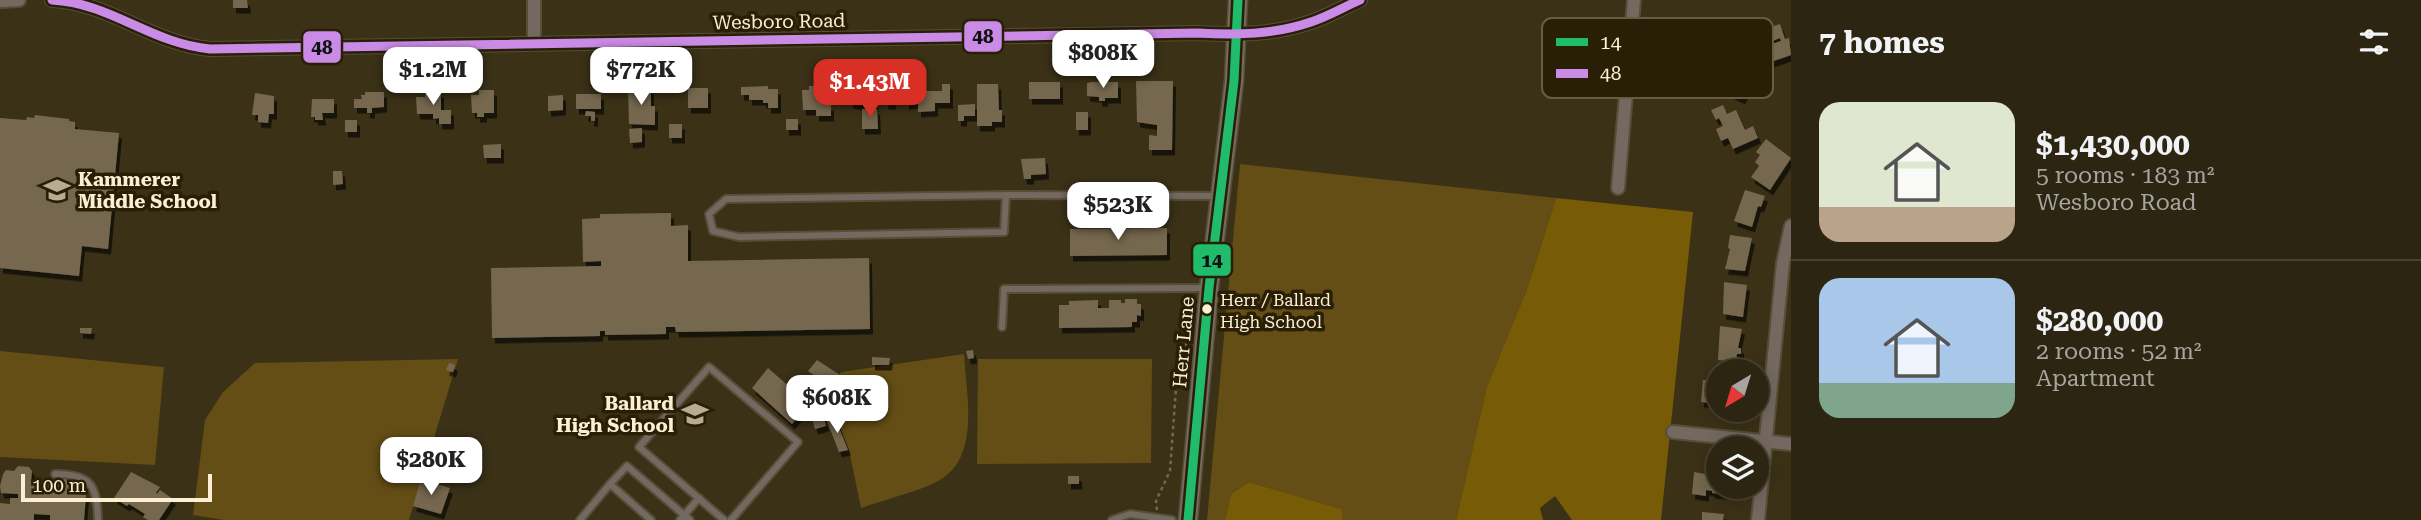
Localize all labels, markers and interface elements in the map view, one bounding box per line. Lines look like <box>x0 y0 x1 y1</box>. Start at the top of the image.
street label: Wesboro Road <box>712 9 846 34</box>
legend <box>1542 18 1773 98</box>
line badge: 48 <box>963 20 1003 53</box>
icon: filters <box>2355 23 2393 61</box>
text: 48 <box>972 25 994 48</box>
text: 7 homes <box>1819 25 1945 60</box>
line badge: 48 <box>302 30 342 64</box>
pin: $808K <box>1054 31 1152 90</box>
text: 14 <box>1600 31 1622 54</box>
text: 48 <box>311 36 333 59</box>
text: $808K <box>1068 39 1138 66</box>
pin: $1.2M <box>384 48 482 107</box>
pin: $772K <box>592 48 690 107</box>
text: $1.2M <box>399 56 467 83</box>
text: $772K <box>606 56 676 83</box>
pin: $1.43M <box>813 60 927 119</box>
text: 48 <box>1600 62 1621 85</box>
text: $1.43M <box>830 68 910 95</box>
text: $1,430,000 <box>2036 127 2190 162</box>
icon: home <box>1875 130 1959 214</box>
text: 5 rooms · 183 m² <box>2036 162 2214 189</box>
place label: Kammerer Middle School <box>78 168 217 213</box>
school or university icon: Kammerer Middle School <box>42 175 72 205</box>
pin: $523K <box>1069 182 1167 242</box>
text: Wesboro Road <box>2036 189 2197 216</box>
text: $523K <box>1083 191 1153 218</box>
line badge: 14 <box>1192 243 1232 277</box>
text: 14 <box>1201 249 1223 272</box>
place label: Herr / Ballard High School <box>1220 290 1331 332</box>
street label: Herr Lane <box>1168 295 1199 389</box>
marker: Herr / Ballard High School <box>1200 302 1214 316</box>
text: $280,000 <box>2036 303 2163 338</box>
icon: home <box>1875 306 1959 390</box>
text: 2 rooms · 52 m² <box>2036 338 2202 365</box>
north arrow <box>1706 359 1769 422</box>
map controls <box>1706 359 1769 499</box>
text: Apartment <box>2036 365 2155 392</box>
pin: $608K <box>788 376 886 435</box>
text: $608K <box>802 384 872 411</box>
place label: Ballard High School <box>556 392 674 437</box>
school or university icon: Ballard High School <box>680 399 710 429</box>
button: layers <box>1706 436 1769 499</box>
pin: $280K <box>382 438 480 497</box>
text: $280K <box>396 446 466 473</box>
scale bar <box>21 471 212 503</box>
text: 100 m <box>32 474 86 497</box>

